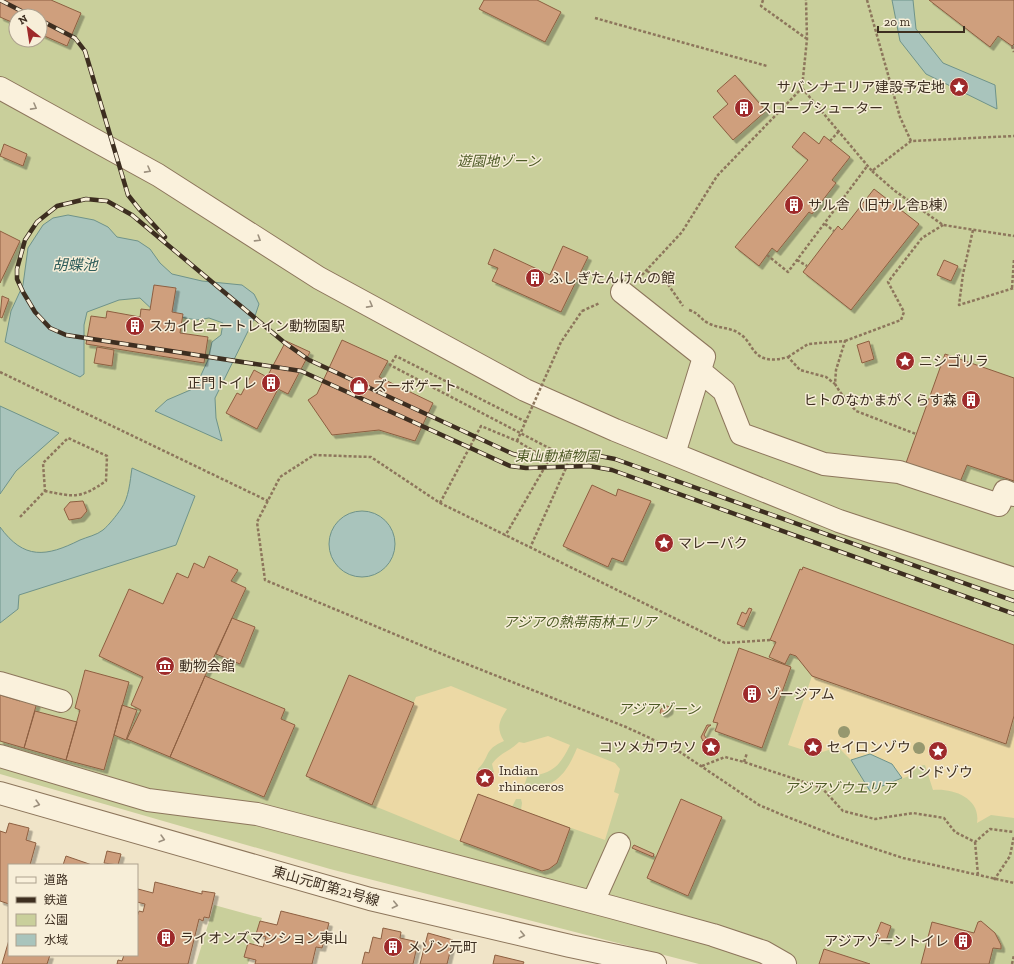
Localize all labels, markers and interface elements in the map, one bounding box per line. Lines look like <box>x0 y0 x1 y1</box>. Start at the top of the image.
north arrow <box>8 8 48 48</box>
scale bar <box>878 8 964 34</box>
text: N <box>16 12 31 27</box>
text: 20 m <box>884 15 911 29</box>
place icon: サバンナエリア建設予定地 <box>948 76 970 98</box>
place label: サバンナエリア建設予定地 <box>777 79 945 96</box>
building icon: スロープシューター <box>733 97 755 119</box>
place label: スロープシューター <box>758 100 883 117</box>
one-way arrow <box>30 102 37 109</box>
park label: 遊園地ゾーン <box>457 153 542 170</box>
one-way arrow <box>144 165 151 172</box>
building icon: サル舎（旧サル舎B棟） <box>783 194 805 216</box>
place label: サル舎（旧サル舎B棟） <box>808 197 956 214</box>
one-way arrow <box>254 234 261 242</box>
water label: 胡蝶池 <box>52 256 99 274</box>
building icon: ふしぎたんけんの館 <box>524 267 546 289</box>
place label: ふしぎたんけんの館 <box>549 270 675 287</box>
one-way arrow <box>365 300 373 308</box>
building icon: スカイビュートレイン動物園駅 <box>124 315 146 337</box>
place label: スカイビュートレイン動物園駅 <box>149 318 345 335</box>
place icon: ニシゴリラ <box>894 350 916 372</box>
place label: ニシゴリラ <box>919 353 989 370</box>
building icon: 正門トイレ <box>260 372 282 394</box>
place label: 正門トイレ <box>187 375 257 392</box>
shop icon: ズーボゲート <box>348 375 370 397</box>
place label: ズーボゲート <box>373 378 457 395</box>
building icon: ヒトのなかまがくらす森 <box>960 389 982 411</box>
place label: ヒトのなかまがくらす森 <box>803 392 957 409</box>
park label: 東山動植物園 <box>515 448 601 465</box>
place icon: マレーバク <box>653 532 675 554</box>
place label: マレーバク <box>678 535 748 552</box>
park label: アジアの熱帯雨林エリア <box>503 614 659 631</box>
museum icon: 動物会館 <box>154 655 176 677</box>
place label: 動物会館 <box>179 658 235 675</box>
building icon: ゾージアム <box>741 683 763 705</box>
place label: ゾージアム <box>766 686 835 703</box>
park label: アジアゾーン <box>618 701 701 718</box>
place icon: コツメカワウソ <box>700 736 722 758</box>
place icon: セイロンゾウ <box>802 736 824 758</box>
place label: コツメカワウソ <box>599 739 697 756</box>
place label: セイロンゾウ <box>827 739 911 756</box>
place icon: インドゾウ <box>927 740 949 762</box>
place label: Indian rhinoceros <box>499 762 564 795</box>
place label: インドゾウ <box>903 764 973 781</box>
place icon: Indian rhinoceros <box>474 767 496 789</box>
park label: アジアゾウエリア <box>784 780 898 797</box>
one-way arrow <box>34 799 41 807</box>
one-way arrow <box>159 834 166 843</box>
street label: 東山元町第21号線 <box>270 863 381 910</box>
legend <box>8 864 138 956</box>
text: 道路 <box>44 873 68 887</box>
text: 鉄道 <box>44 893 68 907</box>
one-way arrow <box>392 900 399 908</box>
text: 公園 <box>44 913 68 927</box>
building icon: ライオンズマンション東山 <box>155 927 177 949</box>
place label: ライオンズマンション東山 <box>180 930 348 947</box>
one-way arrow <box>518 930 525 939</box>
building icon: アジアゾーントイレ <box>952 930 974 952</box>
text: 水域 <box>44 933 68 947</box>
place label: アジアゾーントイレ <box>824 933 949 950</box>
building icon: メゾン元町 <box>382 936 404 958</box>
place label: メゾン元町 <box>407 939 477 956</box>

